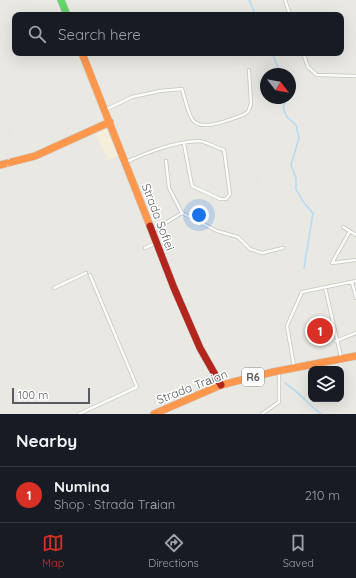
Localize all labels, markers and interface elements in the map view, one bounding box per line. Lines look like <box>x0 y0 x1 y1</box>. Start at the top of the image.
search box <box>12 12 344 56</box>
icon: search <box>26 23 48 45</box>
text: Search here <box>58 25 141 44</box>
north arrow <box>260 68 296 104</box>
street label: Strada Sofiei <box>139 181 178 252</box>
your location <box>189 205 209 225</box>
pin: 1 <box>307 316 333 346</box>
street label: Strada Trаian <box>154 366 230 407</box>
map controls <box>308 366 344 402</box>
button: layers <box>308 366 344 402</box>
road number: R6 <box>242 368 264 386</box>
scale bar <box>12 386 90 405</box>
text: 100 m <box>18 388 48 402</box>
text: Nearby <box>16 430 77 451</box>
text: Numina <box>54 477 110 496</box>
text: 1 <box>26 487 32 503</box>
text: 210 m <box>305 487 340 503</box>
text: Shop · Strada Trаian <box>54 496 175 512</box>
tab: Map <box>42 532 64 570</box>
tab: Directions <box>148 532 199 570</box>
tab: Saved <box>283 532 314 570</box>

